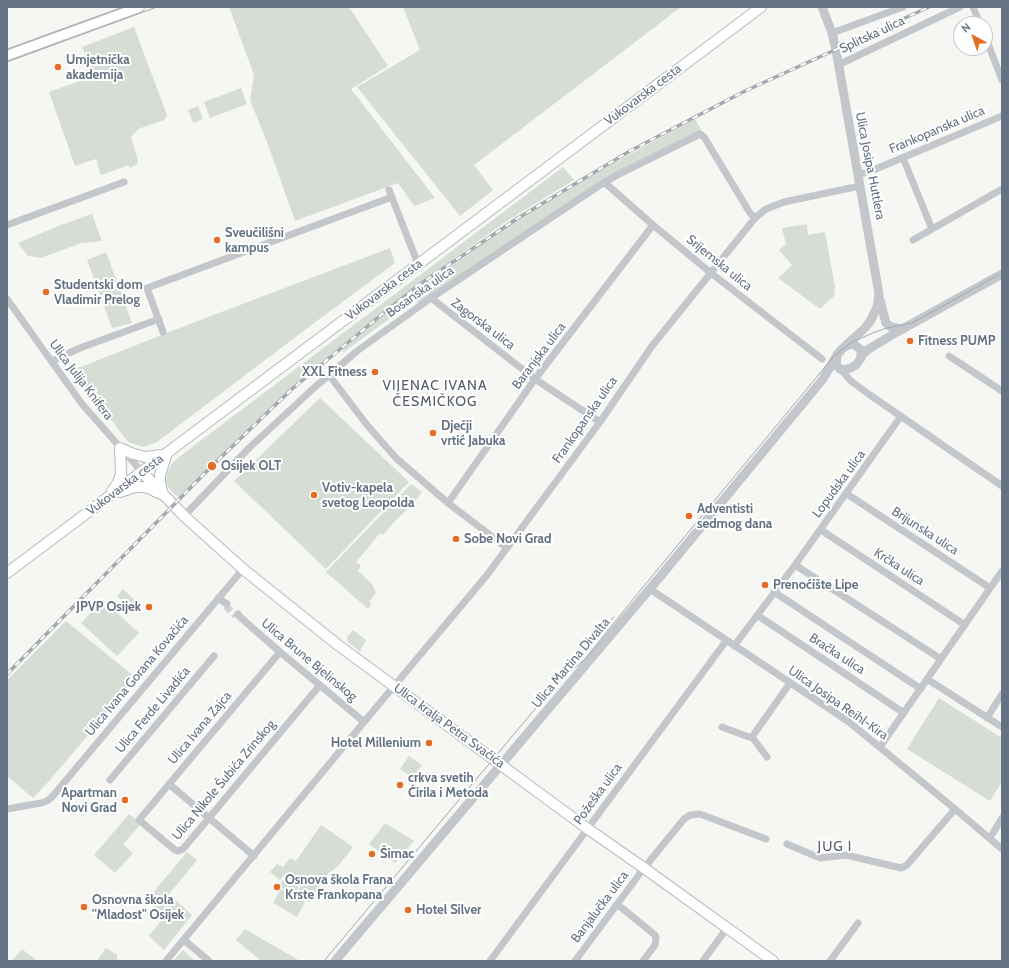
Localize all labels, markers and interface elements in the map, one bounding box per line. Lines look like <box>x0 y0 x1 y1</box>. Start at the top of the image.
street label: Splitska ulica <box>837 13 907 57</box>
north arrow <box>953 16 993 56</box>
text: N <box>958 20 973 35</box>
place label: Umjetnička akademija <box>66 52 130 83</box>
street label: Vukovarska cesta <box>601 61 685 129</box>
marker: Umjetnička akademija <box>53 62 63 72</box>
street label: Frankopanska ulica <box>887 103 987 157</box>
street label: Ulica Josipa Huttlera <box>852 111 888 221</box>
place label: Sveučilišni kampus <box>225 225 284 256</box>
street label: Srijemska ulica <box>683 232 755 294</box>
marker: Sveučilišni kampus <box>212 235 222 245</box>
street label: Vukovarska cesta <box>342 256 426 324</box>
street label: Bosanska ulica <box>383 263 457 321</box>
place label: Studentski dom Vladimir Prelog <box>54 277 143 308</box>
marker: Studentski dom Vladimir Prelog <box>41 287 51 297</box>
street label: Zagorska ulica <box>448 295 518 353</box>
street label: Baranjska ulica <box>509 320 569 392</box>
place label: Fitness PUMP <box>918 333 996 349</box>
marker: Fitness PUMP <box>905 336 915 346</box>
street label: Ulica Julija Knifera <box>46 337 116 423</box>
place label: XXL Fitness <box>302 364 367 380</box>
marker: XXL Fitness <box>370 367 380 377</box>
street label: Frankopanska ulica <box>549 374 621 466</box>
district label: VIJENAC IVANA ČESMIČKOG <box>382 378 488 410</box>
place label: Dječji vrtić Jabuka <box>441 418 505 449</box>
marker: Dječji vrtić Jabuka <box>428 428 438 438</box>
street label: Lopudska ulica <box>809 447 869 521</box>
street label: Vukovarska cesta <box>83 451 167 519</box>
place label: Osijek OLT <box>221 458 281 474</box>
marker: Osijek OLT <box>206 460 218 472</box>
place label: Votiv-kapela svetog Leopolda <box>322 480 414 511</box>
marker: Votiv-kapela svetog Leopolda <box>309 490 319 500</box>
place label: Adventisti sedmog dana <box>697 501 772 532</box>
street label: Brijunska ulica <box>889 504 961 558</box>
marker: Adventisti sedmog dana <box>684 511 694 521</box>
place label: Sobe Novi Grad <box>464 531 551 547</box>
marker: Sobe Novi Grad <box>451 534 461 544</box>
street label: Krčka ulica <box>871 545 927 589</box>
place label: Prenoćište Lipe <box>773 577 858 593</box>
marker: Prenoćište Lipe <box>760 580 770 590</box>
place label: JPVP Osijek <box>76 599 141 615</box>
marker: JPVP Osijek <box>144 602 154 612</box>
street label: Ulica Ivana Gorana Kovačića <box>82 613 192 739</box>
street label: Ulica Brune Bjelinskog <box>258 615 360 705</box>
street label: Ulica Martina Divalta <box>529 615 613 711</box>
street label: Bračka ulica <box>806 630 868 678</box>
street label: Ulica Josipa Reihl-Kira <box>785 663 891 743</box>
street label: Ulica Ferde Livadića <box>112 664 194 756</box>
street label: Ulica kralja Petra Svačića <box>390 680 508 772</box>
street label: Ulica Ivana Zajca <box>165 688 235 768</box>
street label: Ulica Nikole Šubića Zrinskog <box>169 717 279 843</box>
place label: Hotel Millenium <box>331 735 421 751</box>
marker: Hotel Millenium <box>424 738 434 748</box>
street label: Požeška ulica <box>571 760 625 828</box>
place label: crkva svetih Ćirila i Metoda <box>408 770 488 801</box>
marker: crkva svetih Ćirila i Metoda <box>395 780 405 790</box>
place label: Apartman Novi Grad <box>61 785 117 816</box>
marker: Apartman Novi Grad <box>120 795 130 805</box>
district label: JUG I <box>818 839 852 855</box>
place label: Šimac <box>380 846 414 862</box>
marker: Šimac <box>367 849 377 859</box>
street label: Banjalučka ulica <box>568 868 632 946</box>
place label: Osnova škola Frana Krste Frankopana <box>285 872 393 903</box>
marker: Osnova škola Frana Krste Frankopana <box>272 882 282 892</box>
place label: Osnovna škola ''Mladost'' Osijek <box>92 892 184 923</box>
marker: Osnovna škola ''Mladost'' Osijek <box>79 902 89 912</box>
place label: Hotel Silver <box>416 902 481 918</box>
marker: Hotel Silver <box>403 905 413 915</box>

